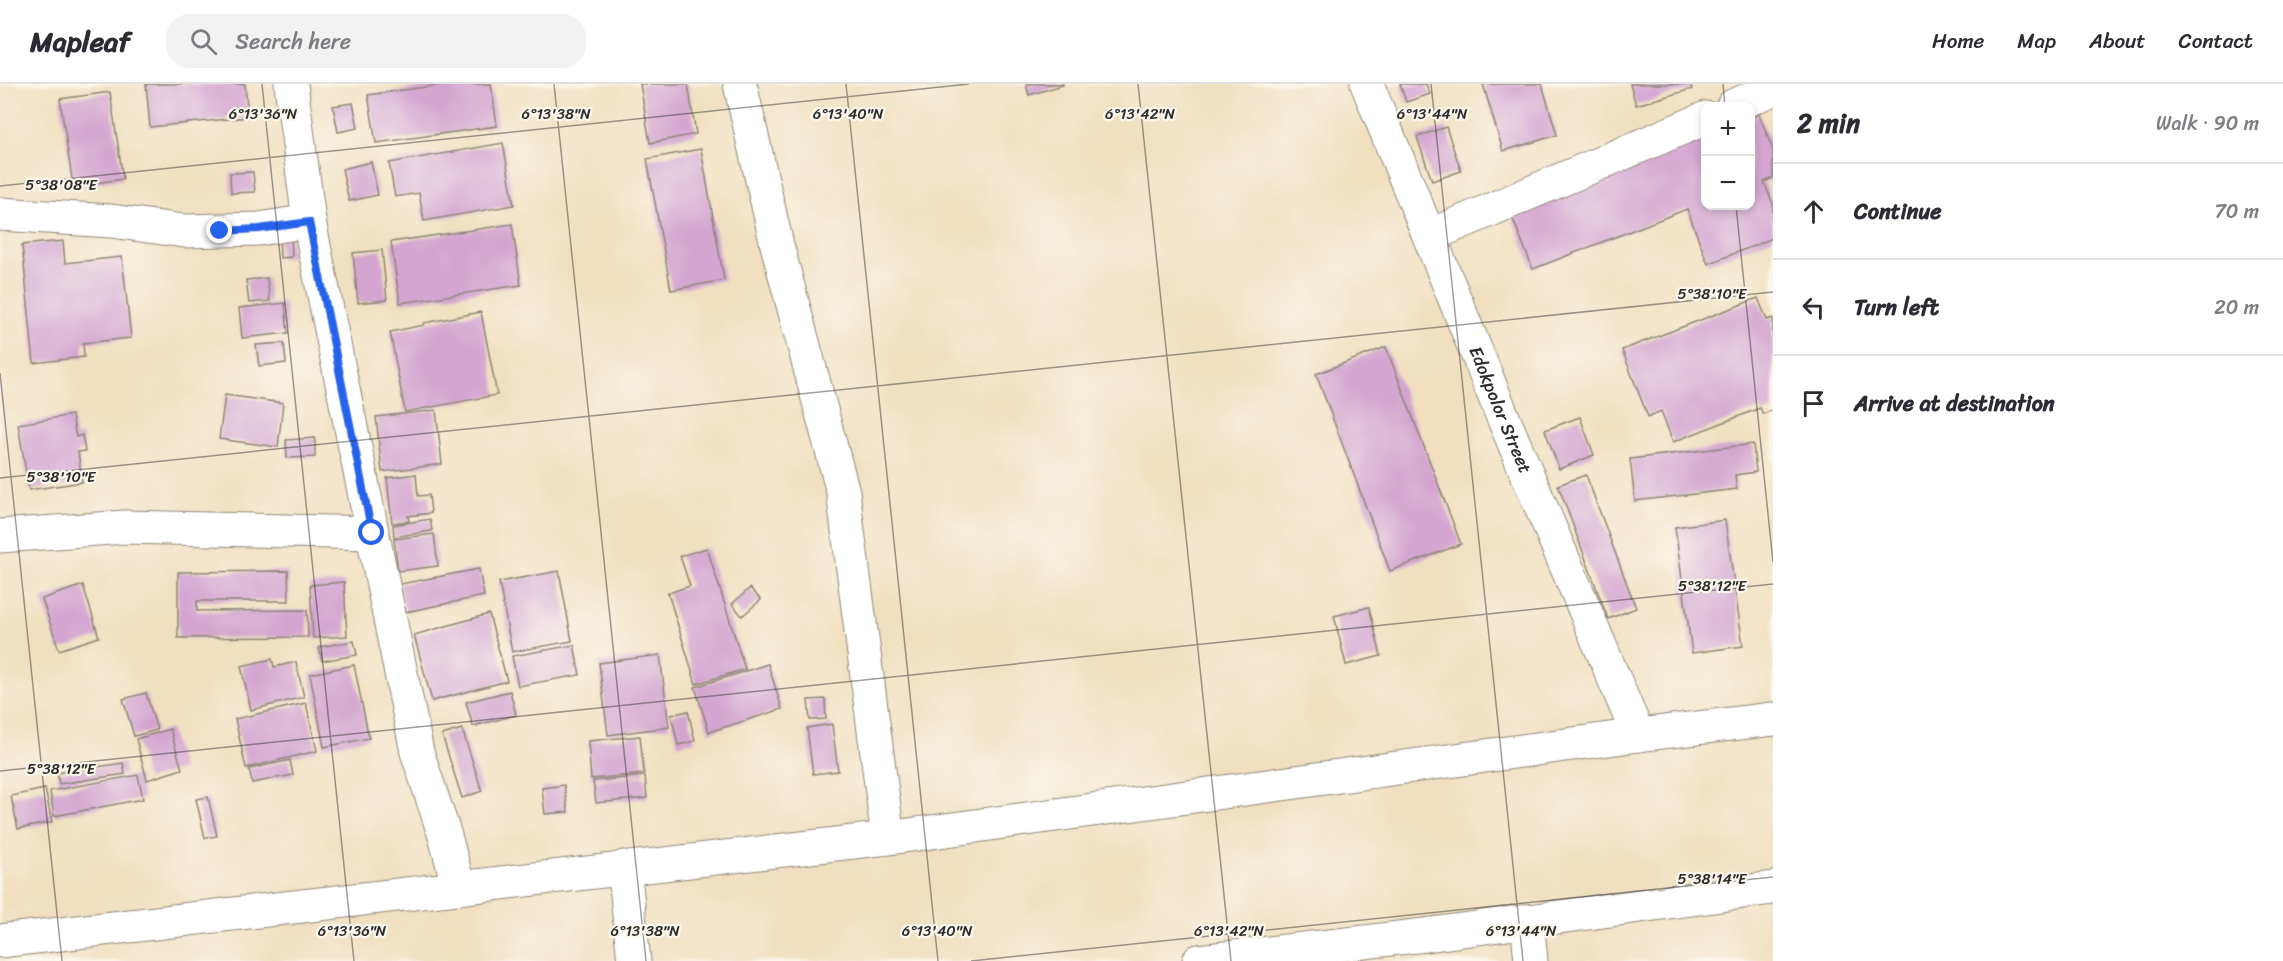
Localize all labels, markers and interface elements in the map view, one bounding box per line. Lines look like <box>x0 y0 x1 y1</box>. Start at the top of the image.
search box <box>166 14 586 68</box>
text: Mapleaf <box>30 17 130 66</box>
text: Search here <box>235 22 351 61</box>
text: Home <box>1932 22 1984 60</box>
text: Map <box>2017 22 2056 60</box>
text: About <box>2089 22 2146 60</box>
text: Contact <box>2179 22 2253 60</box>
icon: search <box>187 25 220 58</box>
text: 2 min <box>1797 100 1860 146</box>
text: 6°13'36"N <box>229 101 298 127</box>
text: 6°13'38"N <box>521 101 591 127</box>
text: 6°13'40"N <box>813 101 884 127</box>
text: 6°13'42"N <box>1105 101 1176 127</box>
text: 6°13'44"N <box>1397 101 1468 127</box>
map controls <box>1701 102 1755 210</box>
button: + <box>1701 102 1755 156</box>
text: Walk · 90 m <box>2156 106 2259 141</box>
button: − <box>1701 156 1755 210</box>
text: 5°38'08"E <box>25 172 98 198</box>
text: Continue <box>1854 192 1942 231</box>
text: 70 m <box>2214 194 2259 229</box>
icon: ahead <box>1797 195 1830 228</box>
route end <box>206 217 232 243</box>
text: 5°38'10"E <box>1678 281 1748 307</box>
text: Turn left <box>1854 288 1939 327</box>
text: 20 m <box>2214 290 2259 325</box>
icon: left <box>1797 291 1830 324</box>
street label: Edokpolor Street <box>1460 341 1541 479</box>
text: Arrive at destination <box>1854 384 2055 423</box>
icon: arrive <box>1797 387 1830 420</box>
text: 5°38'10"E <box>27 464 97 490</box>
route start <box>358 519 384 545</box>
text: 5°38'12"E <box>1678 573 1748 599</box>
text: 5°38'12"E <box>27 756 97 782</box>
text: 5°38'14"E <box>1678 866 1748 892</box>
text: 6°13'36"N <box>318 918 387 944</box>
text: 6°13'38"N <box>610 918 680 944</box>
text: 6°13'40"N <box>902 918 973 944</box>
text: 6°13'42"N <box>1194 918 1265 944</box>
text: 6°13'44"N <box>1486 918 1557 944</box>

